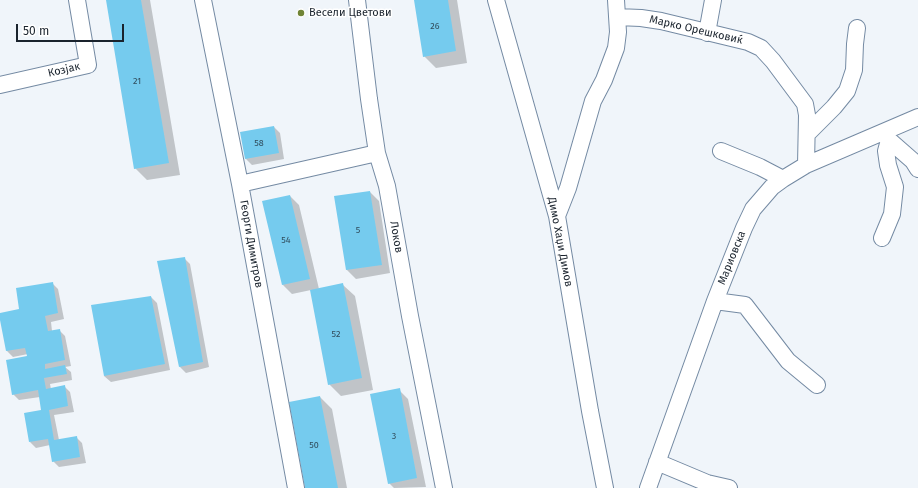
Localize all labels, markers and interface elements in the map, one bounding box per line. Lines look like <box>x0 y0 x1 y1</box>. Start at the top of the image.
place label: Весели Цветови <box>309 6 392 20</box>
marker: Весели Цветови <box>296 8 306 18</box>
street label: Марко Орешковиќ <box>648 13 744 47</box>
scale bar <box>18 16 126 42</box>
house number: 26 <box>430 21 440 31</box>
text: 50 m <box>23 24 49 38</box>
street label: Козјак <box>47 60 81 80</box>
house number: 21 <box>133 76 141 86</box>
house number: 58 <box>254 138 264 148</box>
street label: Димо Хаџи Димов <box>545 196 575 288</box>
street label: Георги Димитров <box>237 199 265 289</box>
street label: Локов <box>387 220 405 254</box>
house number: 5 <box>356 225 360 235</box>
street label: Мариовска <box>715 229 749 287</box>
house number: 54 <box>281 235 291 245</box>
house number: 52 <box>332 329 340 339</box>
house number: 3 <box>392 431 396 441</box>
house number: 50 <box>309 440 319 450</box>

